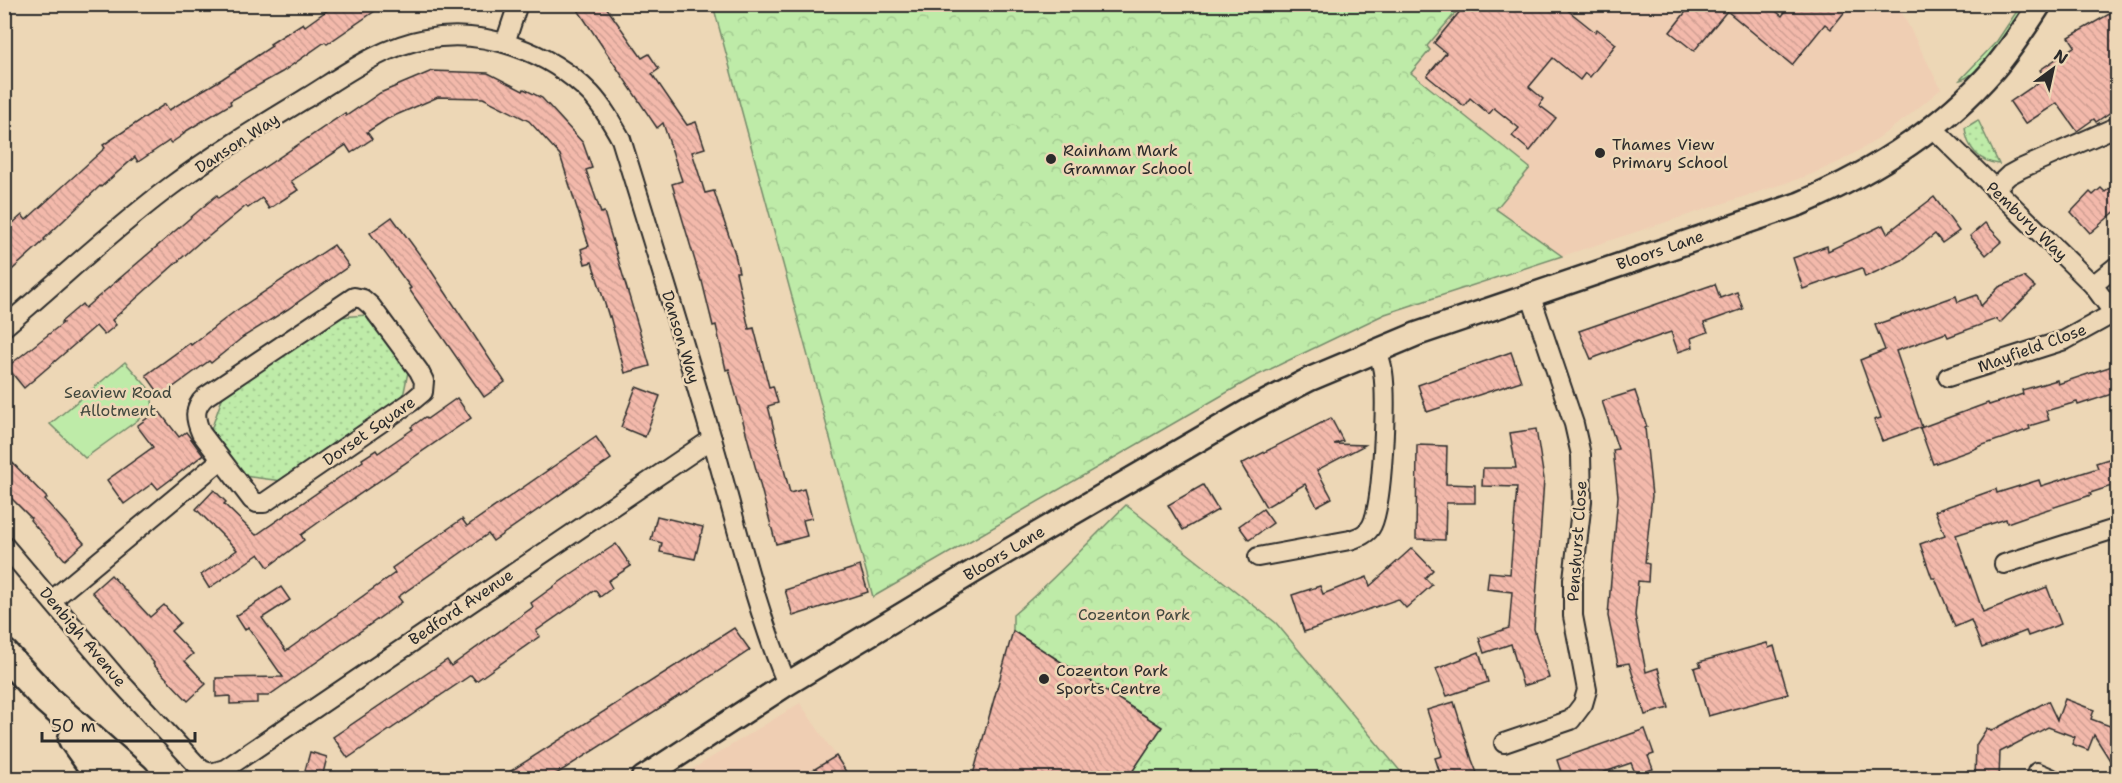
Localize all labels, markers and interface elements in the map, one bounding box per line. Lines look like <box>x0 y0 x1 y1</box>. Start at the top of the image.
north arrow <box>2023 39 2083 99</box>
text: N <box>2050 45 2072 69</box>
street label: Danson Way <box>191 108 283 178</box>
place label: Thames View Primary School <box>1612 134 1728 173</box>
place label: Rainham Mark Grammar School <box>1063 140 1192 179</box>
marker: Thames View Primary School <box>1593 146 1607 160</box>
marker: Rainham Mark Grammar School <box>1044 152 1058 166</box>
street label: Pembury Way <box>1982 177 2072 265</box>
street label: Bloors Lane <box>1613 225 1707 275</box>
street label: Danson Way <box>657 288 705 386</box>
street label: Mayfield Close <box>1975 319 2089 377</box>
park label: Seaview Road Allotment <box>64 382 172 421</box>
street label: Dorset Square <box>319 391 419 471</box>
street label: Penshurst Close <box>1562 480 1592 602</box>
street label: Bloors Lane <box>959 521 1049 585</box>
street label: Bedford Avenue <box>405 564 517 650</box>
street label: Denbigh Avenue <box>35 583 131 691</box>
park label: Cozenton Park <box>1078 604 1190 625</box>
place label: Cozenton Park Sports Centre <box>1056 660 1168 699</box>
marker: Cozenton Park Sports Centre <box>1037 672 1051 686</box>
scale bar <box>42 705 195 743</box>
text: 50 m <box>51 714 96 738</box>

